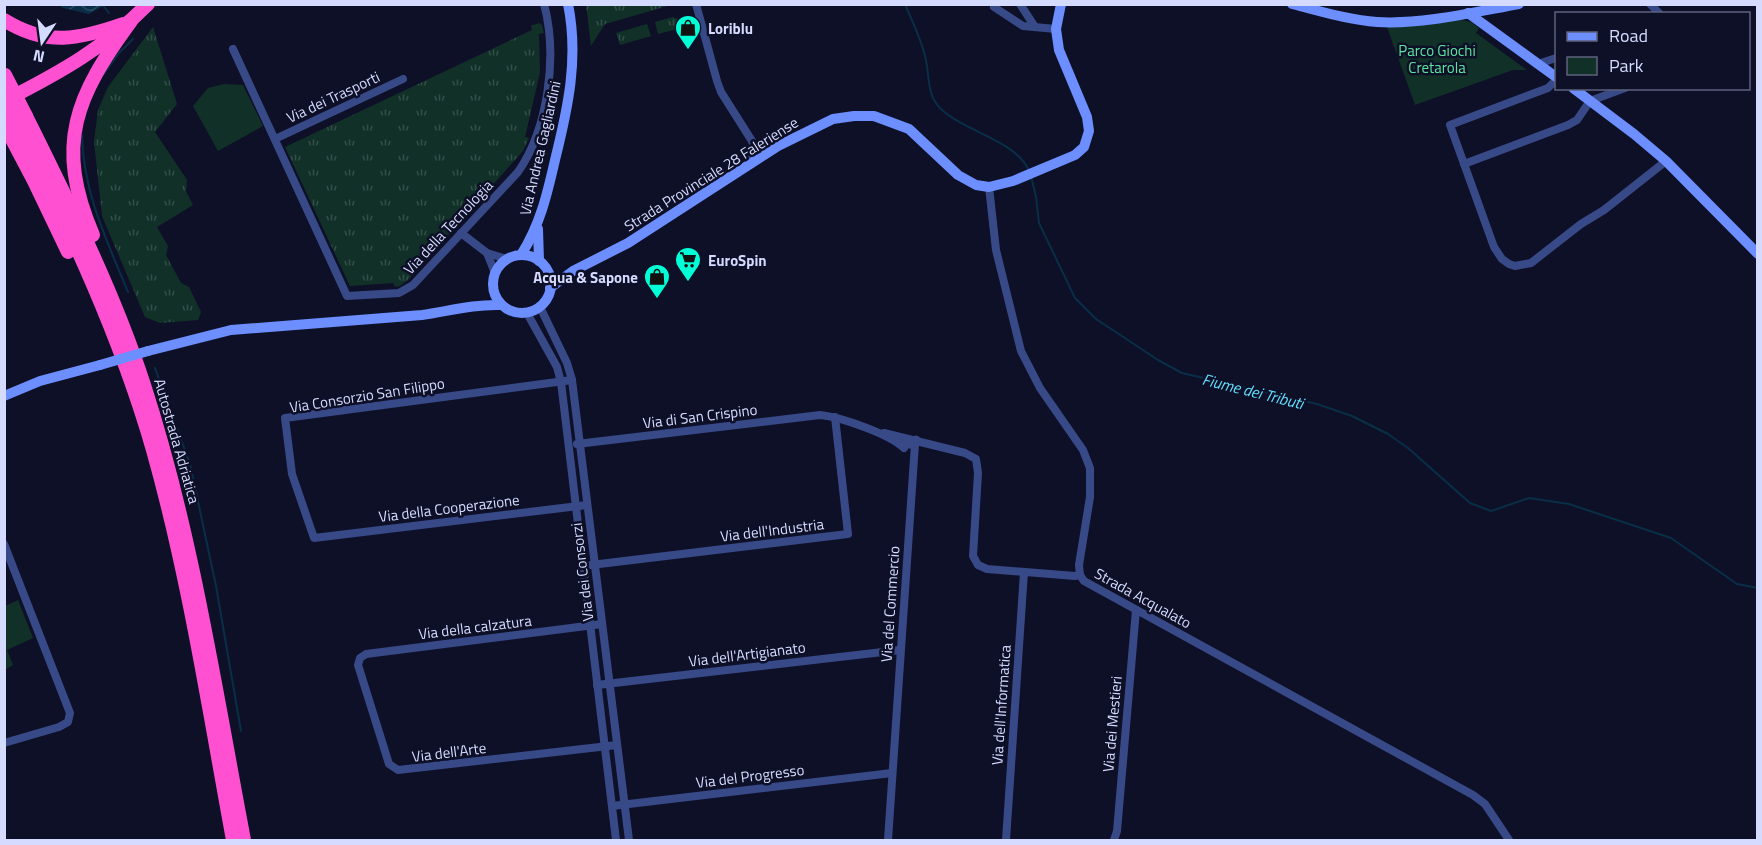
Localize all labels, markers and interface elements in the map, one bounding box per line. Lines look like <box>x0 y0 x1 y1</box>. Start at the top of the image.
north arrow <box>12 12 72 72</box>
legend <box>1555 12 1750 90</box>
shop icon: Loriblu <box>673 13 703 51</box>
place label: Loriblu <box>708 17 753 40</box>
text: Road <box>1609 22 1648 49</box>
park label: Parco Giochi Cretarola <box>1398 39 1476 79</box>
text: N <box>31 44 47 70</box>
text: Park <box>1609 52 1644 79</box>
street label: Via dei Trasporti <box>282 65 384 129</box>
street label: Via Andrea Gagliardini <box>513 78 567 218</box>
street label: Strada Provinciale 28 Faleriense <box>620 111 802 237</box>
street label: Via della Tecnologia <box>398 174 499 280</box>
supermarket icon: EuroSpin <box>673 245 703 283</box>
place label: EuroSpin <box>708 249 767 272</box>
shop icon: Acqua & Sapone <box>642 262 672 300</box>
place label: Acqua & Sapone <box>533 266 638 289</box>
water label: Fiume dei Tributi <box>1200 367 1308 416</box>
street label: Via Consorzio San Filippo <box>288 371 446 419</box>
street label: Autostrada Adriatica <box>148 376 206 507</box>
street label: Via di San Crispino <box>641 398 759 434</box>
street label: Via della Cooperazione <box>377 488 521 528</box>
street label: Via dell'Industria <box>719 512 826 548</box>
street label: Via dei Consorzi <box>565 521 599 623</box>
street label: Via del Commercio <box>874 545 906 663</box>
street label: Strada Acqualato <box>1090 562 1196 634</box>
street label: Via della calzatura <box>417 609 533 645</box>
street label: Via dell'Artigianato <box>687 635 807 673</box>
street label: Via dell'Informatica <box>985 644 1017 766</box>
street label: Via dei Mestieri <box>1096 675 1128 773</box>
street label: Via dell'Arte <box>411 736 487 768</box>
street label: Via del Progresso <box>694 758 806 794</box>

